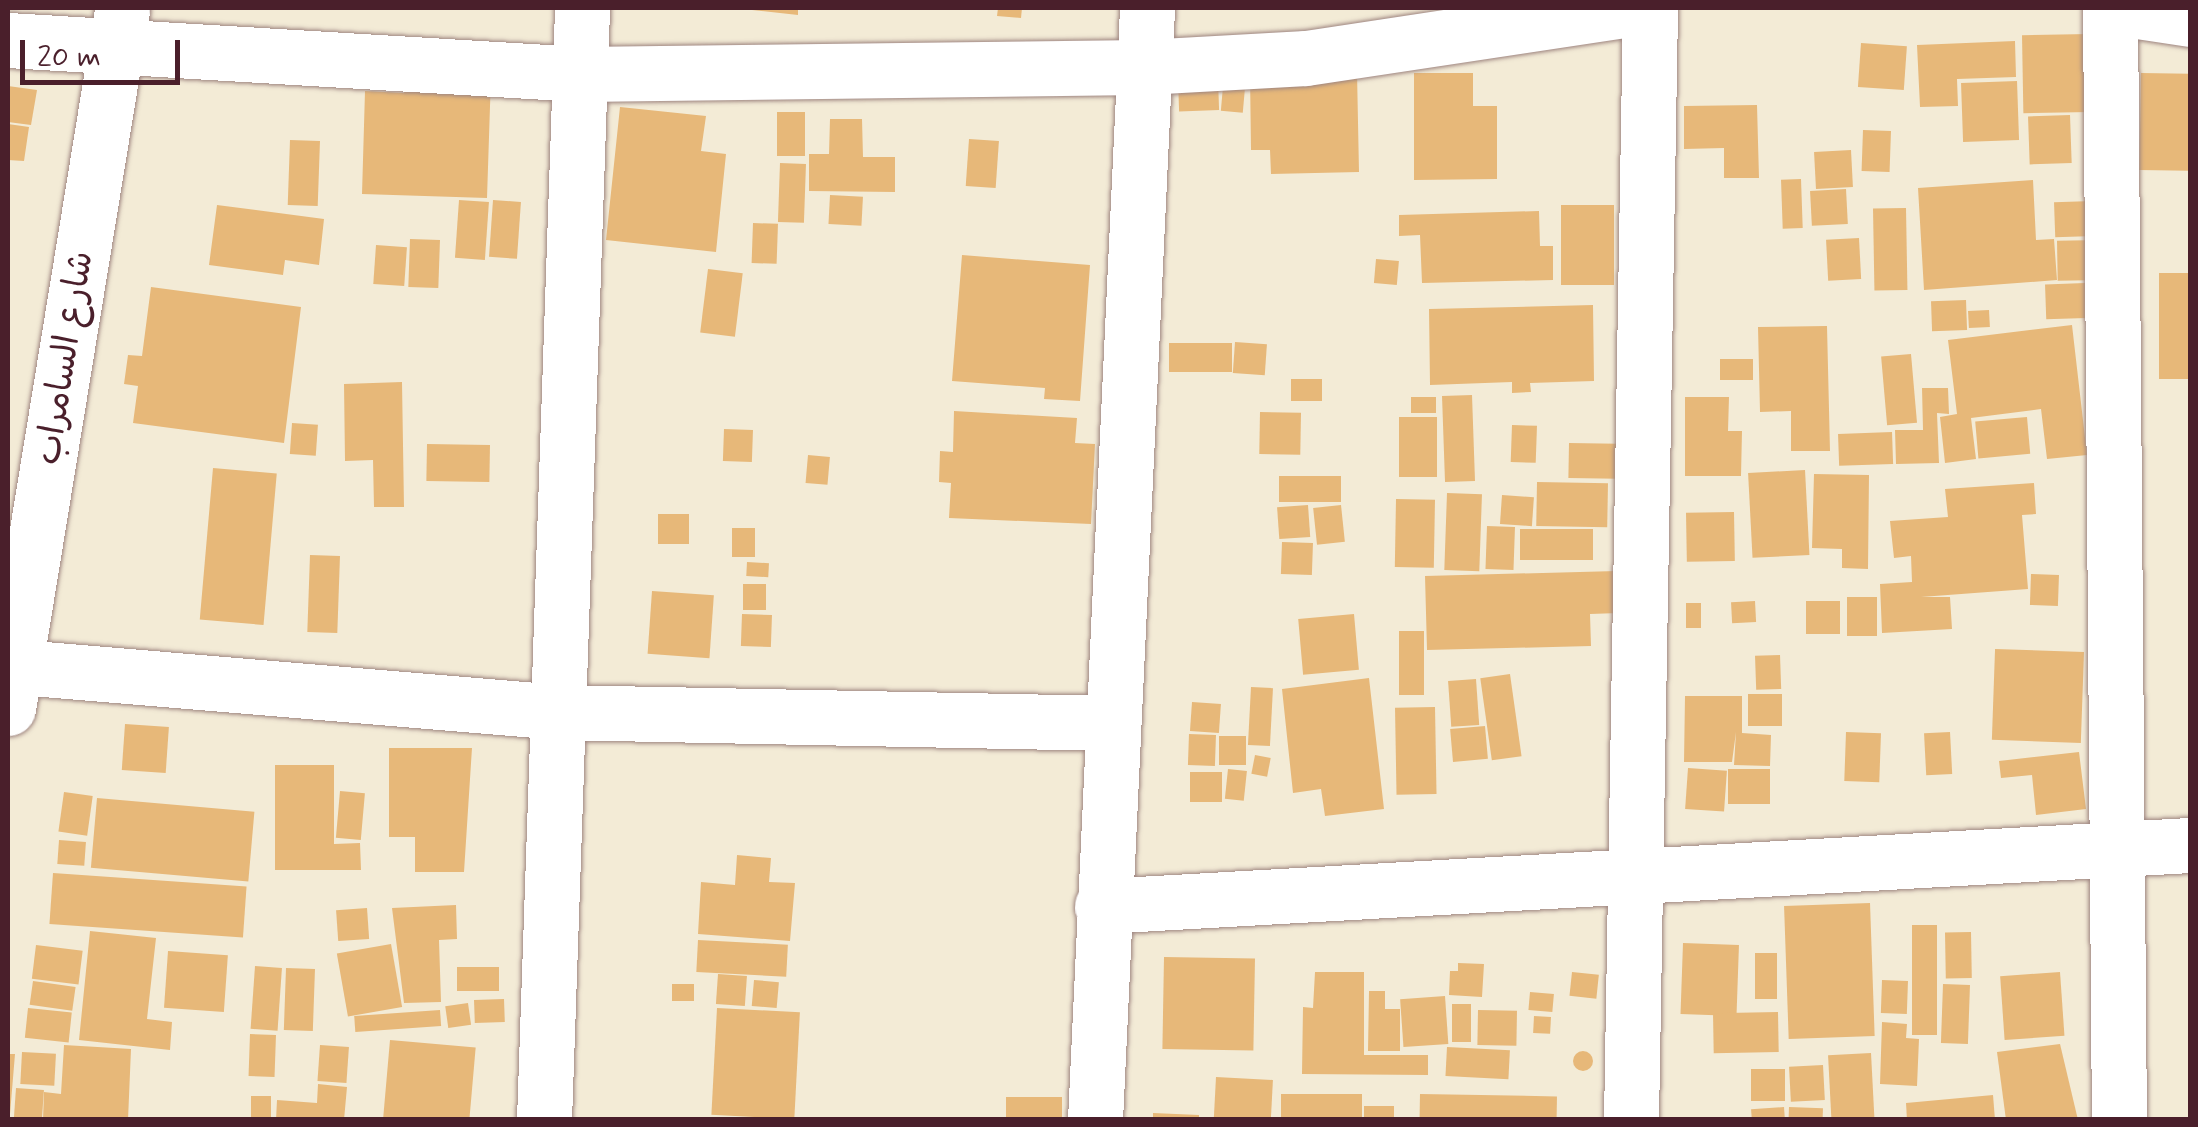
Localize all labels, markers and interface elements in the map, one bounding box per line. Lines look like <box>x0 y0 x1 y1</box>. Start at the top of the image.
scale bar <box>25 20 185 82</box>
text: 20 m <box>37 38 101 77</box>
street label: شارع السامراب <box>27 248 103 468</box>

